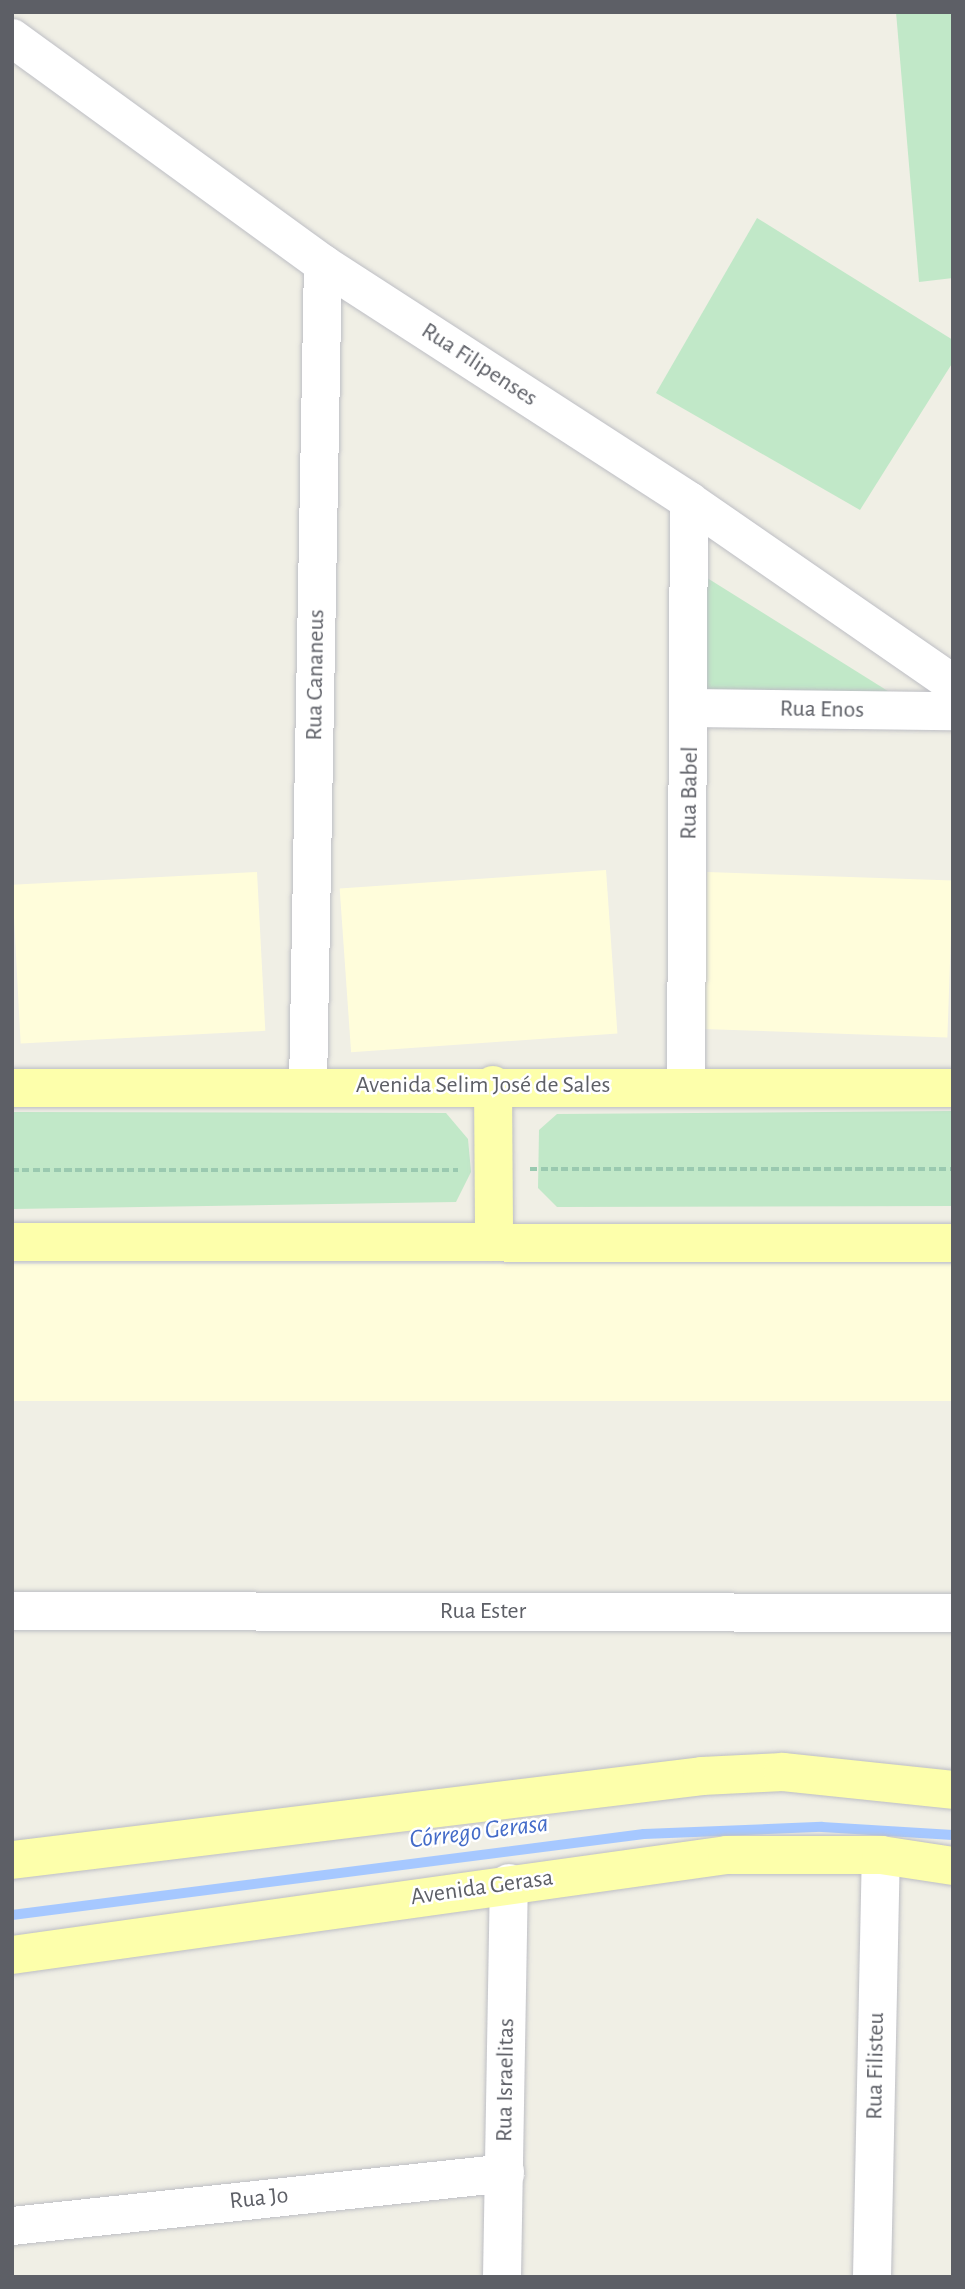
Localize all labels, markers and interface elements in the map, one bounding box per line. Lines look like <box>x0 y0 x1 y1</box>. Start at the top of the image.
street label: Rua Filipenses <box>416 317 542 413</box>
street label: Rua Cananeus <box>300 609 332 741</box>
street label: Rua Enos <box>780 695 864 725</box>
street label: Rua Babel <box>675 746 705 840</box>
street label: Avenida Selim José de Sales <box>356 1072 610 1100</box>
street label: Rua Ester <box>440 1598 526 1626</box>
water label: Córrego Gerasa <box>408 1808 550 1856</box>
street label: Avenida Gerasa <box>409 1864 555 1912</box>
street label: Rua Filisteu <box>861 2012 891 2120</box>
street label: Rua Israelitas <box>491 2018 521 2142</box>
street label: Rua Jo <box>228 2182 290 2216</box>

